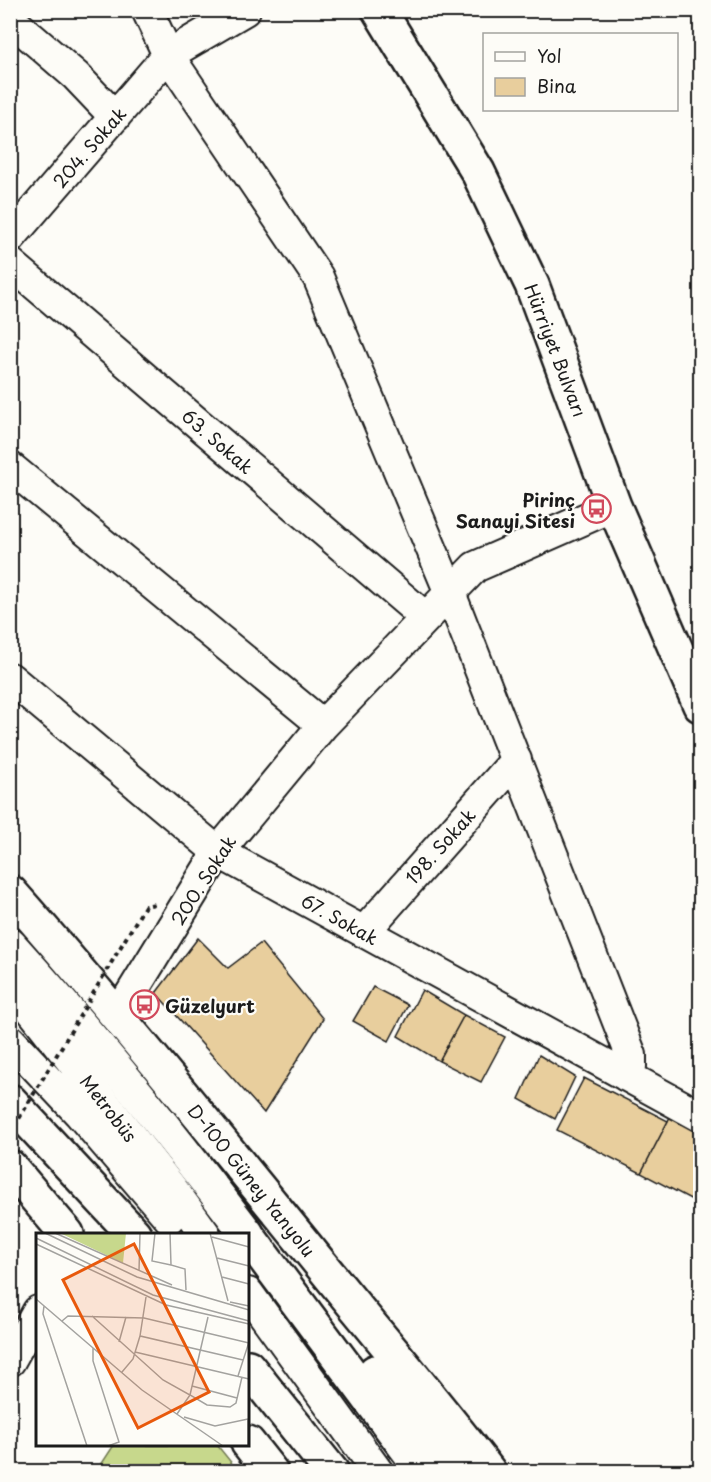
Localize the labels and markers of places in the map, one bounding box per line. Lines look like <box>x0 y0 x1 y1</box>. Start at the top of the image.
place label: Pirinç Sanayi Sitesi <box>456 486 575 534</box>
bus stop icon: Pirinç Sanayi Sitesi <box>580 493 612 525</box>
bus stop icon: Güzelyurt <box>128 989 160 1021</box>
place label: Güzelyurt <box>165 992 255 1019</box>

